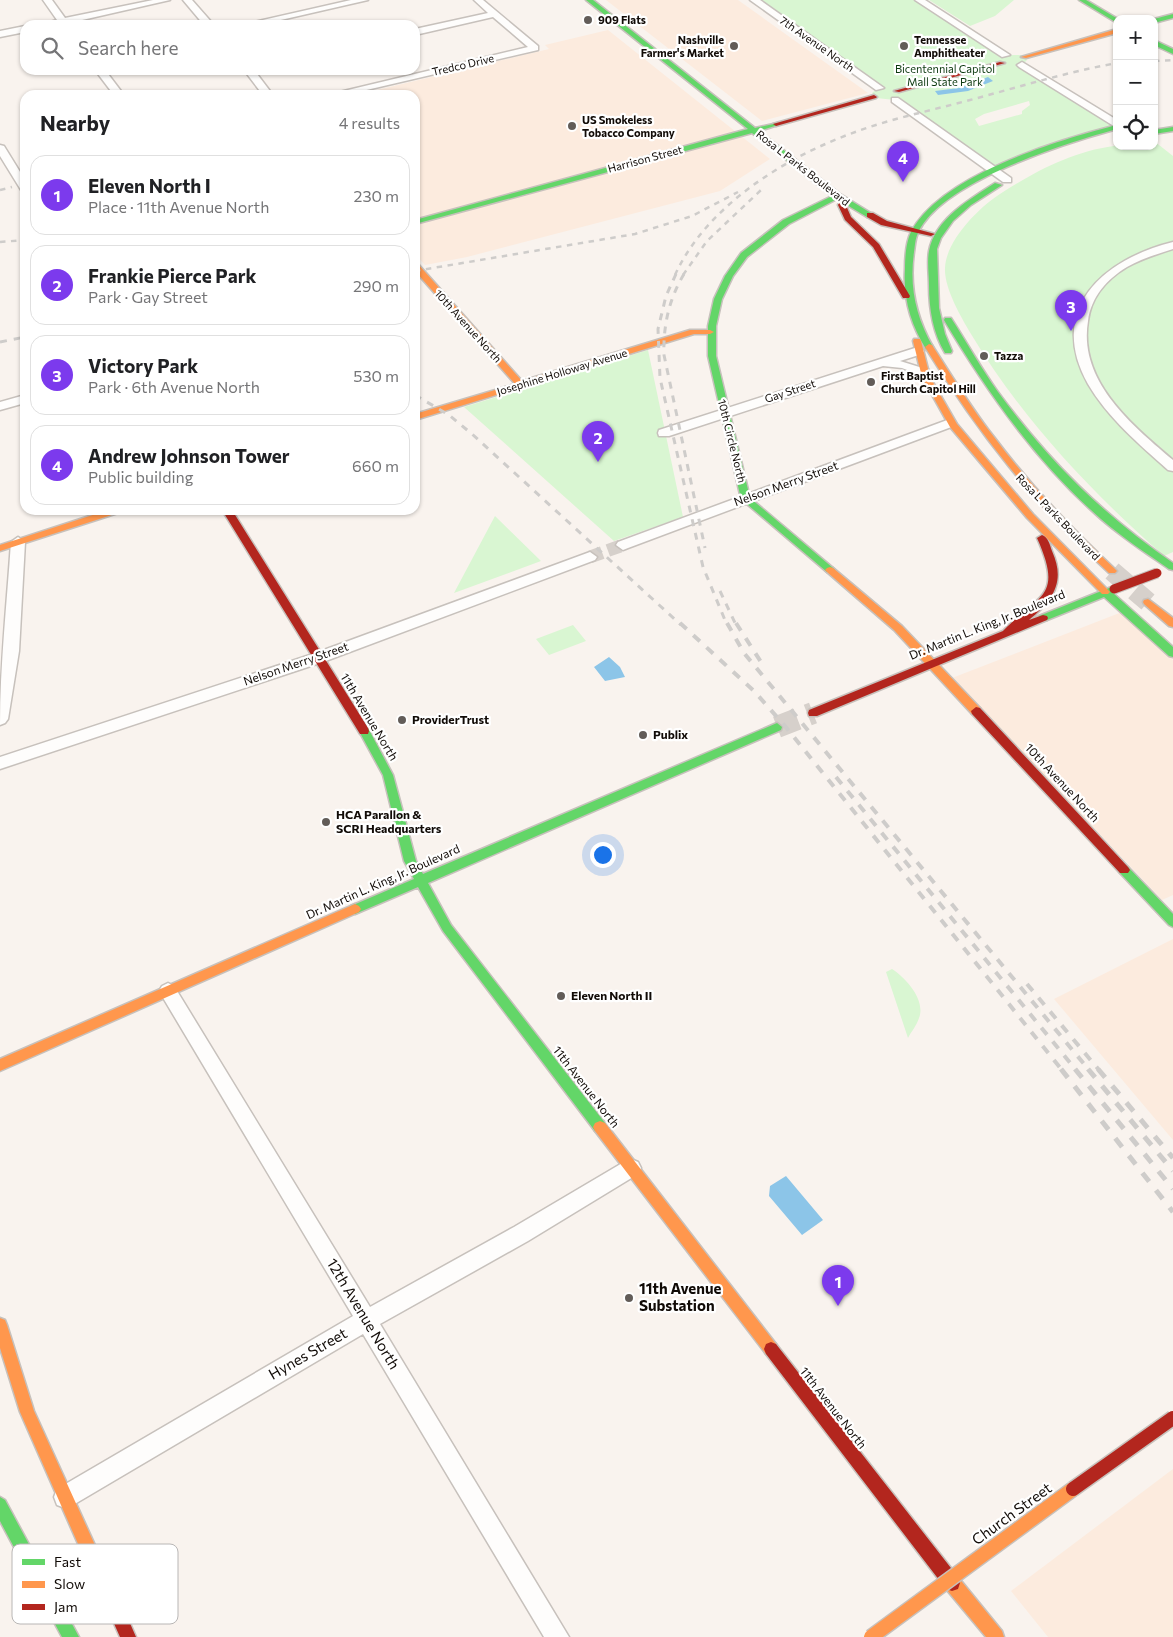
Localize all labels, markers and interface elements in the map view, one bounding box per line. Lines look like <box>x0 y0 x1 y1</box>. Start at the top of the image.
place label: 909 Flats <box>598 13 646 26</box>
street label: 7th Avenue North <box>778 13 857 74</box>
marker: 909 Flats <box>582 14 594 26</box>
map controls <box>1113 15 1158 150</box>
button: + <box>1113 15 1158 60</box>
search box <box>20 20 420 75</box>
place label: Nashville Farmer's Market <box>641 33 724 59</box>
place label: Tennessee Amphitheater <box>914 33 985 59</box>
icon: search <box>38 34 66 62</box>
text: Search here <box>78 36 178 59</box>
marker: Nashville Farmer's Market <box>728 40 740 52</box>
marker: Tennessee Amphitheater <box>898 40 910 52</box>
street label: Tredco Drive <box>431 51 495 78</box>
button: − <box>1113 60 1158 105</box>
park label: Bicentennial Capitol Mall State Park <box>895 62 995 88</box>
button: locate <box>1113 105 1158 150</box>
text: Nearby <box>40 110 110 135</box>
text: 4 results <box>339 113 400 132</box>
place label: US Smokeless Tobacco Company <box>582 113 675 139</box>
marker: US Smokeless Tobacco Company <box>566 120 578 132</box>
street label: Rosa L Parks Boulevard <box>754 127 853 208</box>
pin: 4 <box>887 141 919 182</box>
street label: Harrison Street <box>606 142 684 175</box>
text: Eleven North I <box>88 174 211 197</box>
text: 1 <box>53 186 61 205</box>
text: 230 m <box>354 186 399 205</box>
text: Place · 11th Avenue North <box>88 197 269 216</box>
text: Frankie Pierce Park <box>88 264 256 287</box>
text: 2 <box>52 276 62 295</box>
text: 290 m <box>353 276 399 295</box>
text: Park · Gay Street <box>88 287 208 306</box>
street label: 10th Avenue North <box>432 287 505 365</box>
pin: 3 <box>1055 290 1087 331</box>
street label: Josephine Holloway Avenue <box>495 345 629 399</box>
place label: Tazza <box>994 349 1023 362</box>
marker: Tazza <box>978 350 990 362</box>
text: Victory Park <box>88 354 198 377</box>
text: 3 <box>52 366 62 385</box>
text: 530 m <box>353 366 399 385</box>
place label: First Baptist Church Capitol Hill <box>881 369 976 395</box>
street label: Gay Street <box>763 376 817 405</box>
marker: First Baptist Church Capitol Hill <box>865 376 877 388</box>
text: Park · 6th Avenue North <box>88 377 260 396</box>
street label: 10th Circle North <box>716 398 749 484</box>
pin: 2 <box>582 421 614 462</box>
text: Andrew Johnson Tower <box>88 444 290 467</box>
text: 4 <box>52 456 62 475</box>
text: 660 m <box>352 456 399 475</box>
street label: Nelson Merry Street <box>732 458 840 508</box>
text: Public building <box>88 467 193 486</box>
street label: Rosa L Parks Boulevard <box>1014 471 1103 563</box>
street label: Dr. Martin L. King, Jr. Boulevard <box>907 586 1067 663</box>
street label: Nelson Merry Street <box>241 639 350 688</box>
street label: 11th Avenue North <box>338 670 401 763</box>
place label: ProviderTrust <box>412 712 489 726</box>
marker: ProviderTrust <box>396 714 408 726</box>
place label: Publix <box>653 727 688 741</box>
marker: Publix <box>637 729 649 741</box>
street label: 10th Avenue North <box>1023 740 1103 824</box>
place label: HCA Parallon & SCRI Headquarters <box>336 807 442 835</box>
marker: HCA Parallon & SCRI Headquarters <box>320 816 332 828</box>
street label: Dr. Martin L. King, Jr. Boulevard <box>304 841 462 922</box>
your location <box>590 842 616 868</box>
place label: Eleven North II <box>571 988 652 1002</box>
marker: Eleven North II <box>555 990 567 1002</box>
street label: 11th Avenue North <box>551 1043 623 1130</box>
street label: 12th Avenue North <box>324 1255 404 1372</box>
pin: 1 <box>822 1265 854 1306</box>
place label: 11th Avenue Substation <box>639 1279 721 1314</box>
marker: 11th Avenue Substation <box>623 1292 635 1304</box>
street label: Hynes Street <box>265 1323 350 1383</box>
street label: 11th Avenue North <box>798 1364 870 1451</box>
street label: Church Street <box>968 1478 1055 1548</box>
legend <box>12 1544 178 1624</box>
text: Fast <box>54 1553 81 1570</box>
text: Slow <box>54 1575 85 1592</box>
text: Jam <box>54 1598 78 1615</box>

